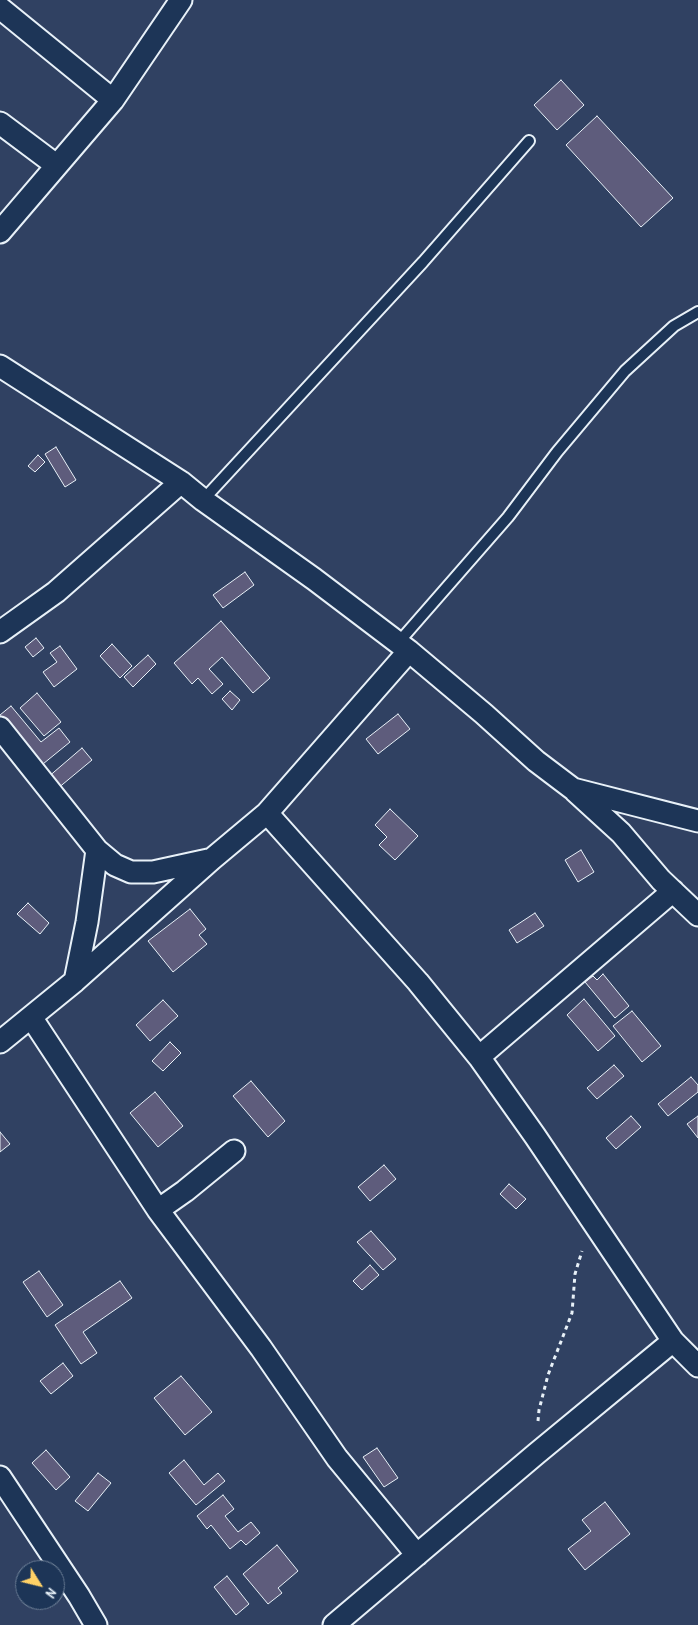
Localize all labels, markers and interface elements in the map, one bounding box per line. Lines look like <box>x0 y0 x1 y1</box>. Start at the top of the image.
north arrow <box>15 1560 65 1610</box>
text: N <box>42 1585 62 1602</box>

